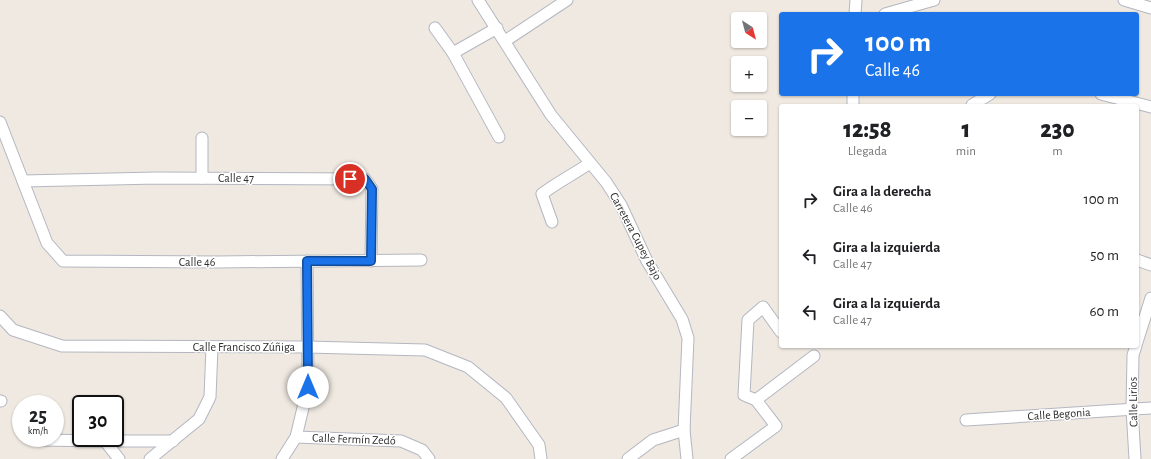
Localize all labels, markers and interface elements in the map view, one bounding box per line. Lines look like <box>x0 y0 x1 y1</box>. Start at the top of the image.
north arrow <box>731 12 767 48</box>
map controls <box>731 12 767 136</box>
icon: right <box>799 28 851 80</box>
text: 100 m <box>865 29 931 57</box>
button: + <box>731 56 767 92</box>
text: Calle 46 <box>865 62 920 80</box>
button: − <box>731 100 767 136</box>
text: 12:58 <box>843 118 892 142</box>
text: 1 <box>961 118 970 142</box>
text: 230 <box>1040 118 1075 142</box>
text: Llegada <box>848 145 887 158</box>
text: min <box>956 145 976 158</box>
text: m <box>1052 145 1063 158</box>
pin <box>333 162 367 196</box>
icon: arrive <box>339 168 361 190</box>
street label: Calle 47 <box>218 172 254 184</box>
text: Gira a la derecha <box>833 184 932 199</box>
icon: right <box>799 189 821 211</box>
street label: Carretera Cupey Bajo <box>607 190 664 282</box>
text: 100 m <box>1084 192 1119 207</box>
text: Calle 46 <box>833 202 873 215</box>
text: Gira a la izquierda <box>833 240 940 255</box>
icon: left <box>799 245 821 267</box>
text: 50 m <box>1090 248 1119 263</box>
street label: Calle 46 <box>179 256 216 268</box>
text: Calle 47 <box>833 258 872 271</box>
text: Gira a la izquierda <box>833 296 940 311</box>
icon: left <box>799 301 821 323</box>
text: 60 m <box>1090 304 1119 319</box>
text: Calle 47 <box>833 314 872 327</box>
street label: Calle Francisco Zúñiga <box>193 341 296 353</box>
position arrow <box>287 366 329 408</box>
street label: Calle Lirios <box>1127 377 1139 427</box>
speed limit sign: 30 <box>72 395 124 447</box>
text: 25 <box>29 406 47 426</box>
street label: Calle Begonia <box>1027 406 1091 422</box>
text: km/h <box>28 426 48 436</box>
street label: Calle Fermín Zedó <box>312 432 396 446</box>

